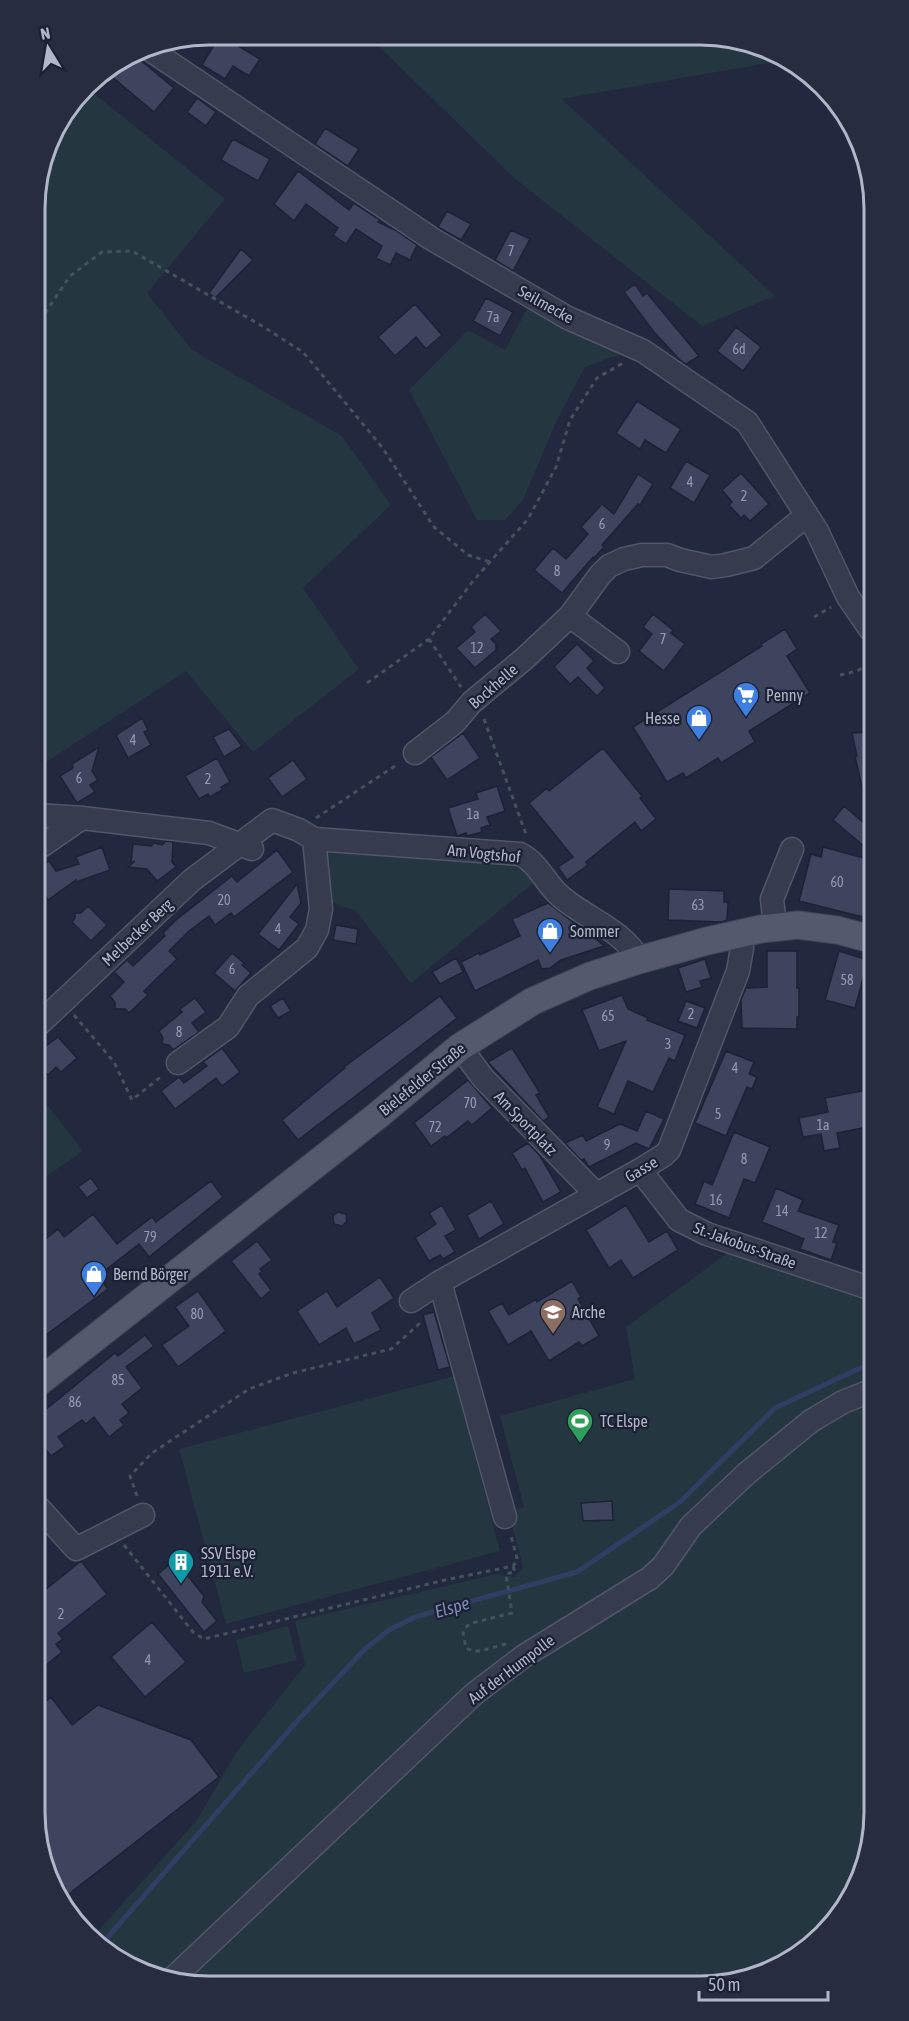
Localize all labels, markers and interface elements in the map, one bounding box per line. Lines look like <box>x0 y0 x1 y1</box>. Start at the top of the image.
north arrow <box>18 18 78 78</box>
text: N <box>39 24 51 43</box>
house number: 7 <box>508 243 514 259</box>
street label: Seilmecke <box>515 281 577 327</box>
house number: 7a <box>486 309 500 325</box>
house number: 6d <box>732 341 746 357</box>
house number: 4 <box>687 474 694 490</box>
house number: 2 <box>741 488 747 504</box>
house number: 6 <box>599 516 606 532</box>
house number: 8 <box>554 563 561 579</box>
house number: 7 <box>660 631 666 647</box>
house number: 12 <box>470 640 484 656</box>
street label: Bockhelle <box>465 660 521 712</box>
supermarket icon: Penny <box>731 680 761 718</box>
place label: Penny <box>766 686 803 705</box>
shop icon: Hesse <box>684 703 714 741</box>
place label: Hesse <box>645 709 680 727</box>
house number: 4 <box>130 732 137 748</box>
house number: 6 <box>76 770 83 786</box>
house number: 2 <box>205 771 211 787</box>
house number: 1a <box>466 806 480 822</box>
street label: Am Vogtshof <box>447 840 522 867</box>
house number: 60 <box>830 874 844 890</box>
house number: 20 <box>217 892 231 908</box>
street label: Melbecker Berg <box>98 895 177 970</box>
house number: 63 <box>691 897 705 913</box>
shop icon: Sommer <box>535 916 565 954</box>
house number: 4 <box>275 921 282 937</box>
place label: Sommer <box>570 922 620 940</box>
house number: 6 <box>229 961 236 977</box>
house number: 58 <box>840 972 854 988</box>
house number: 2 <box>688 1006 694 1022</box>
house number: 65 <box>601 1008 615 1024</box>
house number: 8 <box>176 1024 183 1040</box>
house number: 3 <box>665 1036 671 1052</box>
street label: Bielefelder Straße <box>375 1039 469 1119</box>
house number: 4 <box>732 1060 739 1076</box>
street label: Am Sportplatz <box>490 1087 561 1160</box>
house number: 70 <box>463 1095 477 1111</box>
house number: 5 <box>715 1106 721 1122</box>
house number: 1a <box>816 1117 830 1133</box>
house number: 72 <box>428 1119 442 1135</box>
house number: 9 <box>604 1137 610 1153</box>
house number: 8 <box>741 1151 748 1167</box>
street label: Gasse <box>622 1152 660 1186</box>
house number: 16 <box>709 1192 723 1208</box>
house number: 14 <box>775 1203 789 1219</box>
street label: St.-Jakobus-Straße <box>691 1218 799 1272</box>
house number: 12 <box>814 1225 828 1241</box>
house number: 79 <box>143 1229 157 1245</box>
shop icon: Bernd Börger <box>79 1259 109 1297</box>
place label: Bernd Börger <box>113 1265 188 1284</box>
school or university icon: Arche <box>538 1297 568 1335</box>
place label: Arche <box>572 1303 606 1321</box>
house number: 80 <box>190 1306 204 1322</box>
house number: 85 <box>111 1372 125 1388</box>
house number: 86 <box>68 1394 82 1410</box>
sports icon: TC Elspe <box>565 1406 595 1444</box>
place label: TC Elspe <box>600 1412 648 1431</box>
place label: SSV Elspe 1911 e.V. <box>201 1544 256 1580</box>
building icon: SSV Elspe 1911 e.V. <box>166 1547 196 1585</box>
water label: Elspe <box>432 1592 472 1622</box>
house number: 2 <box>58 1606 64 1622</box>
street label: Auf der Humpolle <box>464 1631 558 1708</box>
house number: 4 <box>145 1652 152 1668</box>
scale bar <box>699 1964 828 2002</box>
text: 50 m <box>708 1974 740 1995</box>

